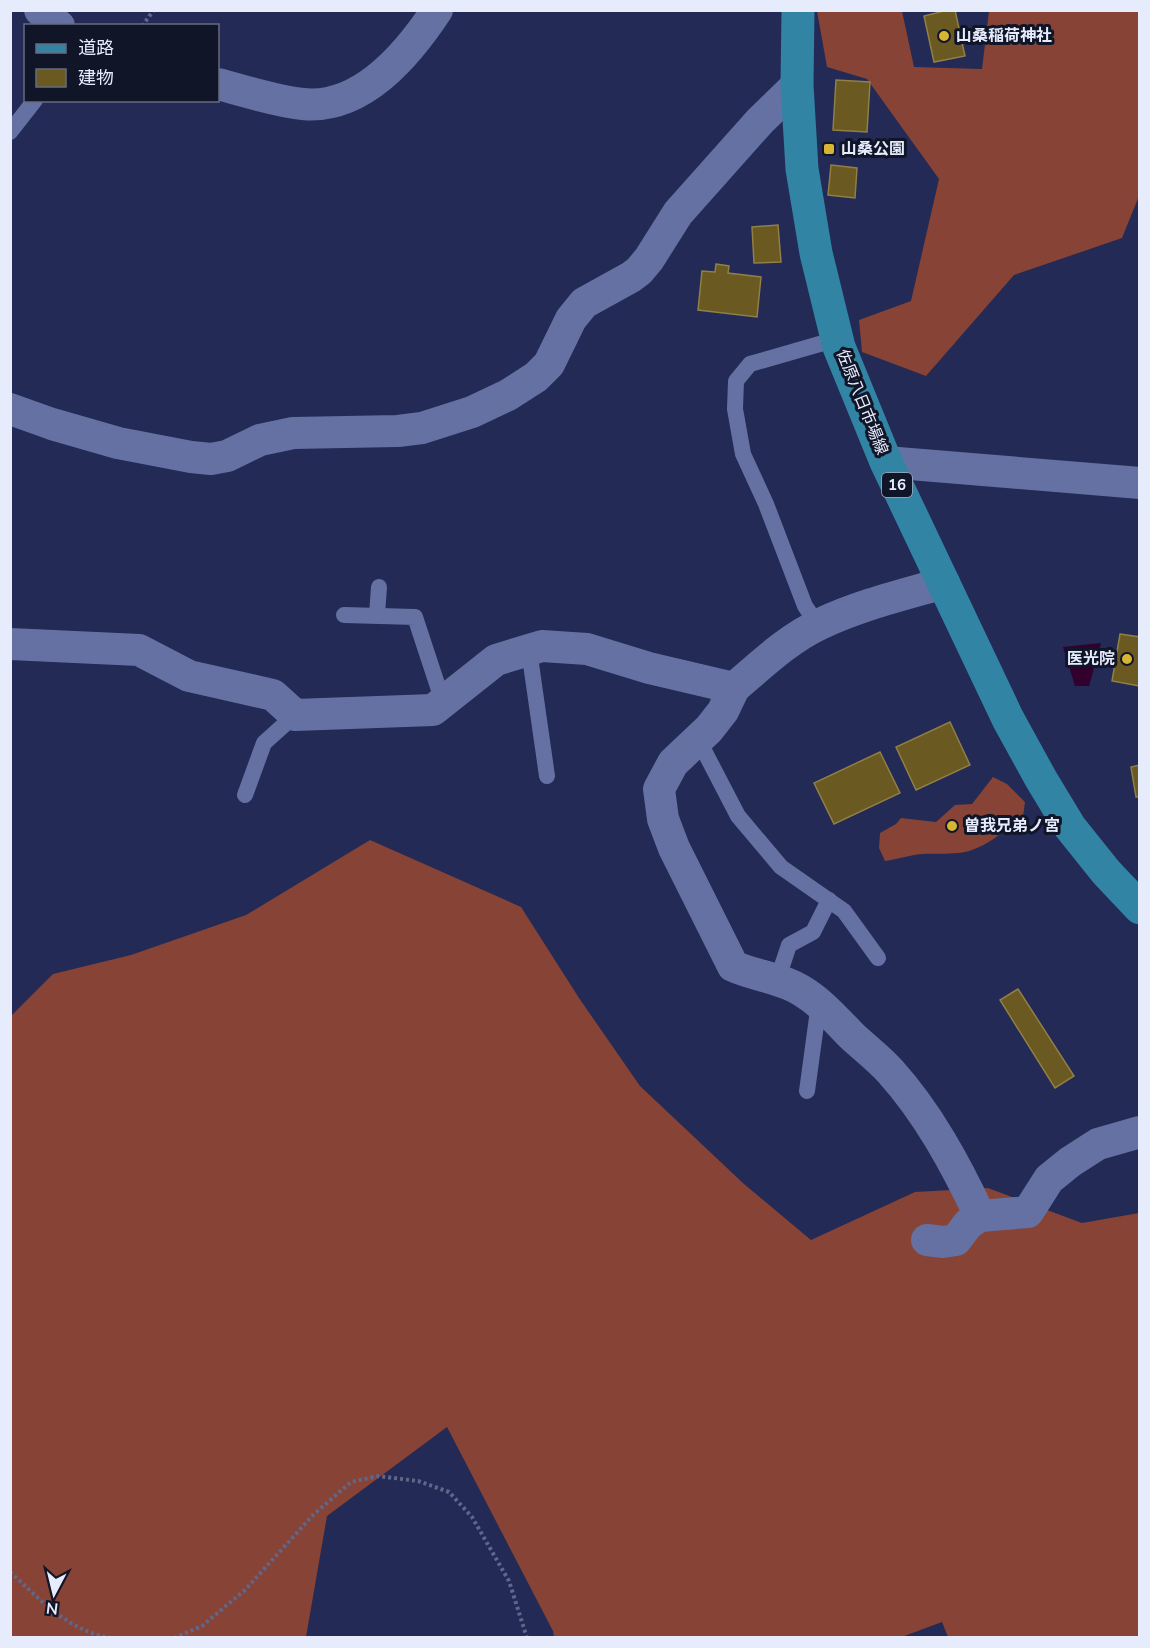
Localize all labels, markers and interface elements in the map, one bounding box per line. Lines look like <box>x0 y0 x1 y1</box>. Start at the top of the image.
legend <box>24 24 219 102</box>
place label: 山桑稲荷神社 <box>956 25 1052 47</box>
marker: 山桑稲荷神社 <box>937 29 951 43</box>
text: 道路 <box>78 36 114 60</box>
text: 建物 <box>78 66 114 90</box>
place label: 山桑公園 <box>841 138 905 160</box>
marker: 山桑公園 <box>822 142 836 156</box>
street label: 佐原八日市場線 <box>831 346 893 458</box>
road number: 16 <box>882 473 912 497</box>
place label: 医光院 <box>1067 648 1115 670</box>
marker: 医光院 <box>1120 652 1134 666</box>
place label: 曽我兄弟ノ宮 <box>964 815 1060 837</box>
marker: 曽我兄弟ノ宮 <box>945 819 959 833</box>
north arrow <box>24 1564 84 1624</box>
text: N <box>45 1596 60 1620</box>

